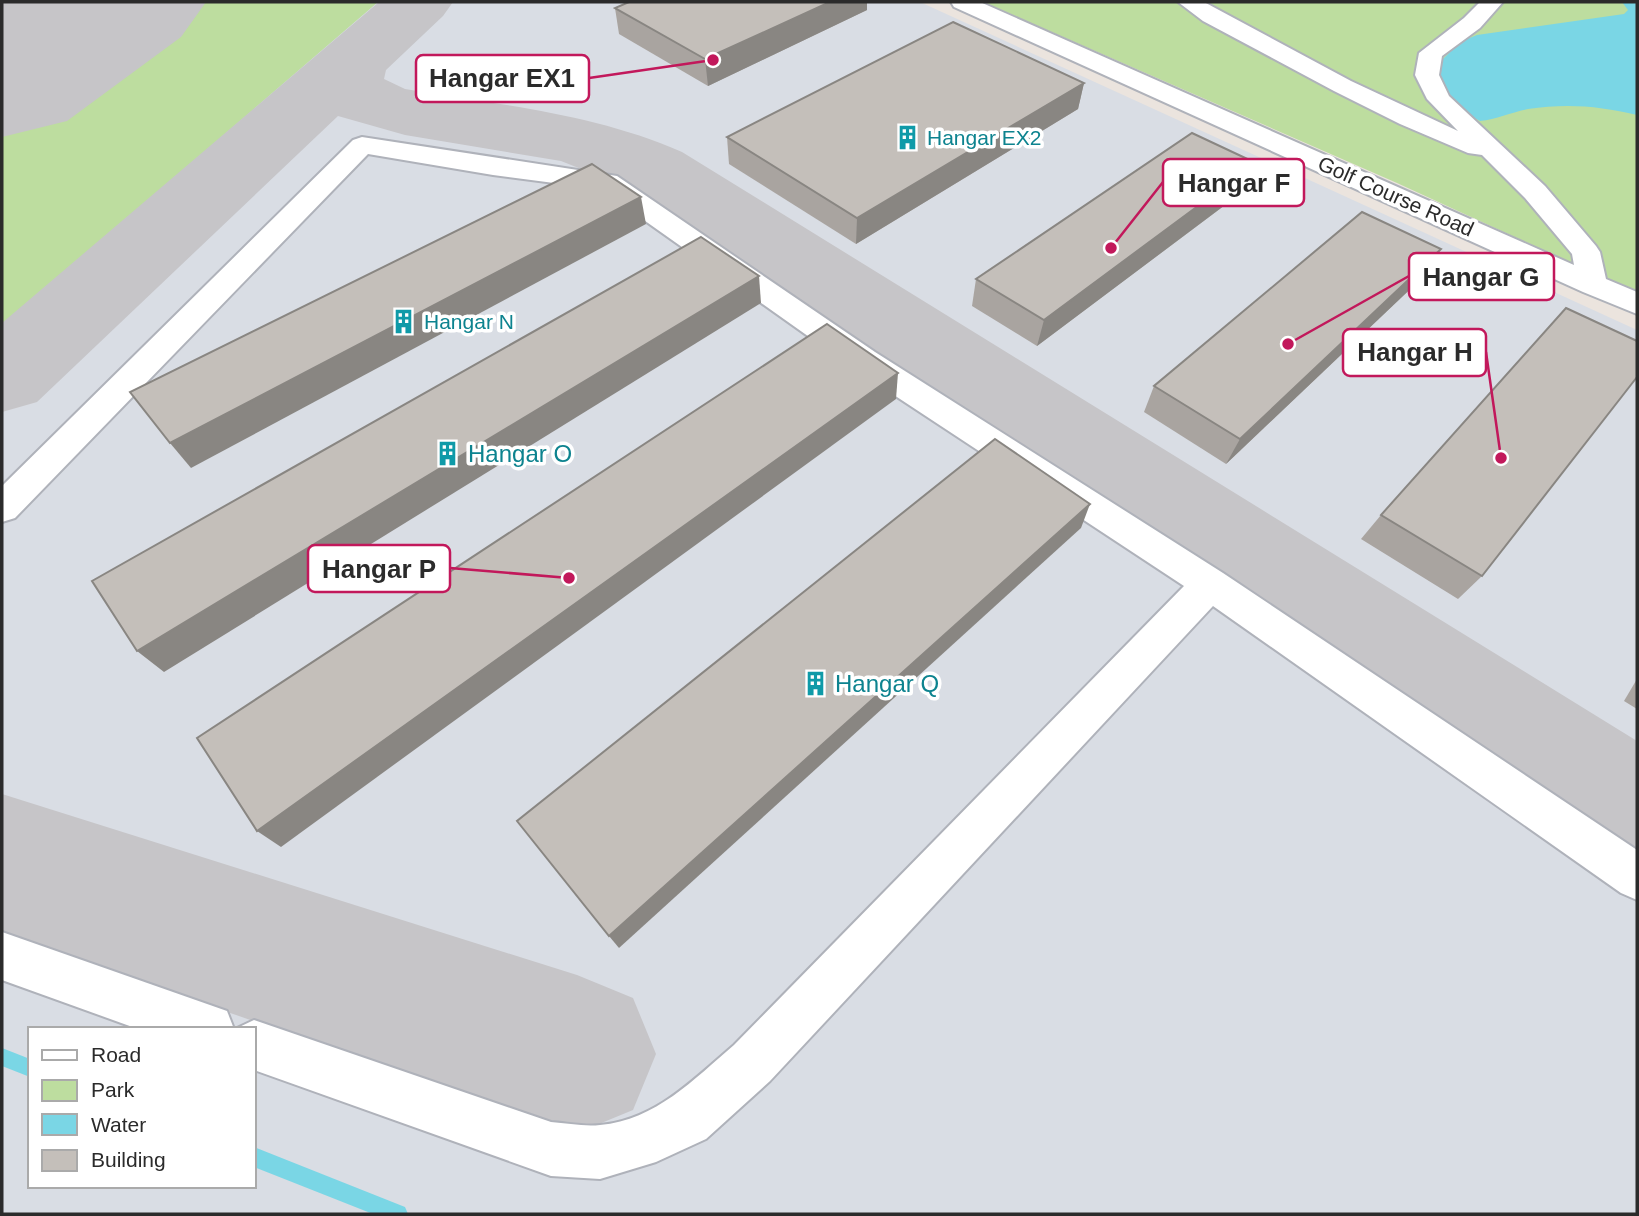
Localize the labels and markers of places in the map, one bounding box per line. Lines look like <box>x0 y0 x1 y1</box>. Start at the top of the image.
callout: Hangar EX1 <box>416 55 589 102</box>
building icon: Hangar EX2 <box>893 123 921 151</box>
place label: Hangar EX2 <box>927 126 1041 149</box>
callout: Hangar F <box>1163 159 1304 206</box>
callout: Hangar G <box>1409 253 1554 300</box>
building icon: Hangar N <box>390 307 418 335</box>
place label: Hangar N <box>424 310 514 333</box>
callout: Hangar H <box>1343 329 1486 376</box>
building icon: Hangar O <box>434 439 462 467</box>
place label: Hangar O <box>468 440 572 467</box>
callout: Hangar P <box>308 545 450 592</box>
building icon: Hangar Q <box>801 669 829 697</box>
place label: Hangar Q <box>835 670 939 697</box>

